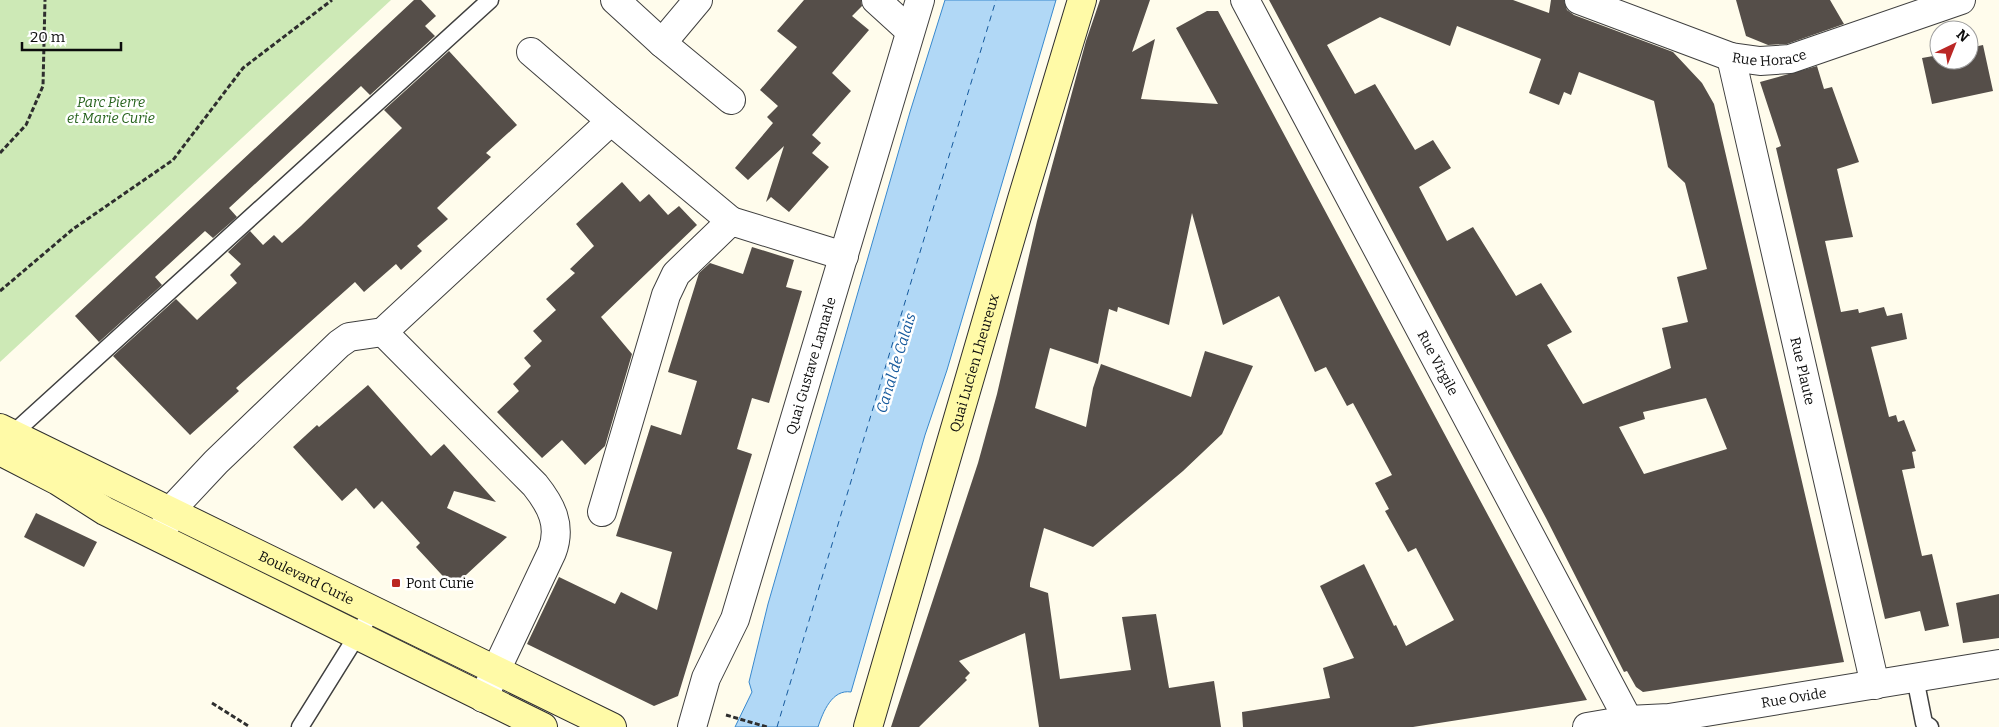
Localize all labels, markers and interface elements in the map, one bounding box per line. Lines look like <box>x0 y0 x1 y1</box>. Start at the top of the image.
scale bar <box>22 20 121 52</box>
north arrow <box>1929 20 1979 70</box>
text: N <box>1953 26 1972 46</box>
text: 20 m <box>30 28 66 46</box>
street label: Rue Horace <box>1731 45 1809 69</box>
park label: Parc Pierre et Marie Curie <box>67 94 155 127</box>
street label: Quai Lucien Lheureux <box>946 292 1002 434</box>
street label: Quai Gustave Lamarle <box>782 295 839 437</box>
water label: Canal de Calais <box>872 311 920 415</box>
street label: Rue Virgile <box>1414 328 1462 398</box>
street label: Rue Plaute <box>1787 335 1819 406</box>
street label: Boulevard Curie <box>256 547 357 608</box>
place label: Pont Curie <box>406 575 474 592</box>
marker: Pont Curie <box>390 577 402 589</box>
street label: Rue Ovide <box>1760 684 1828 711</box>

